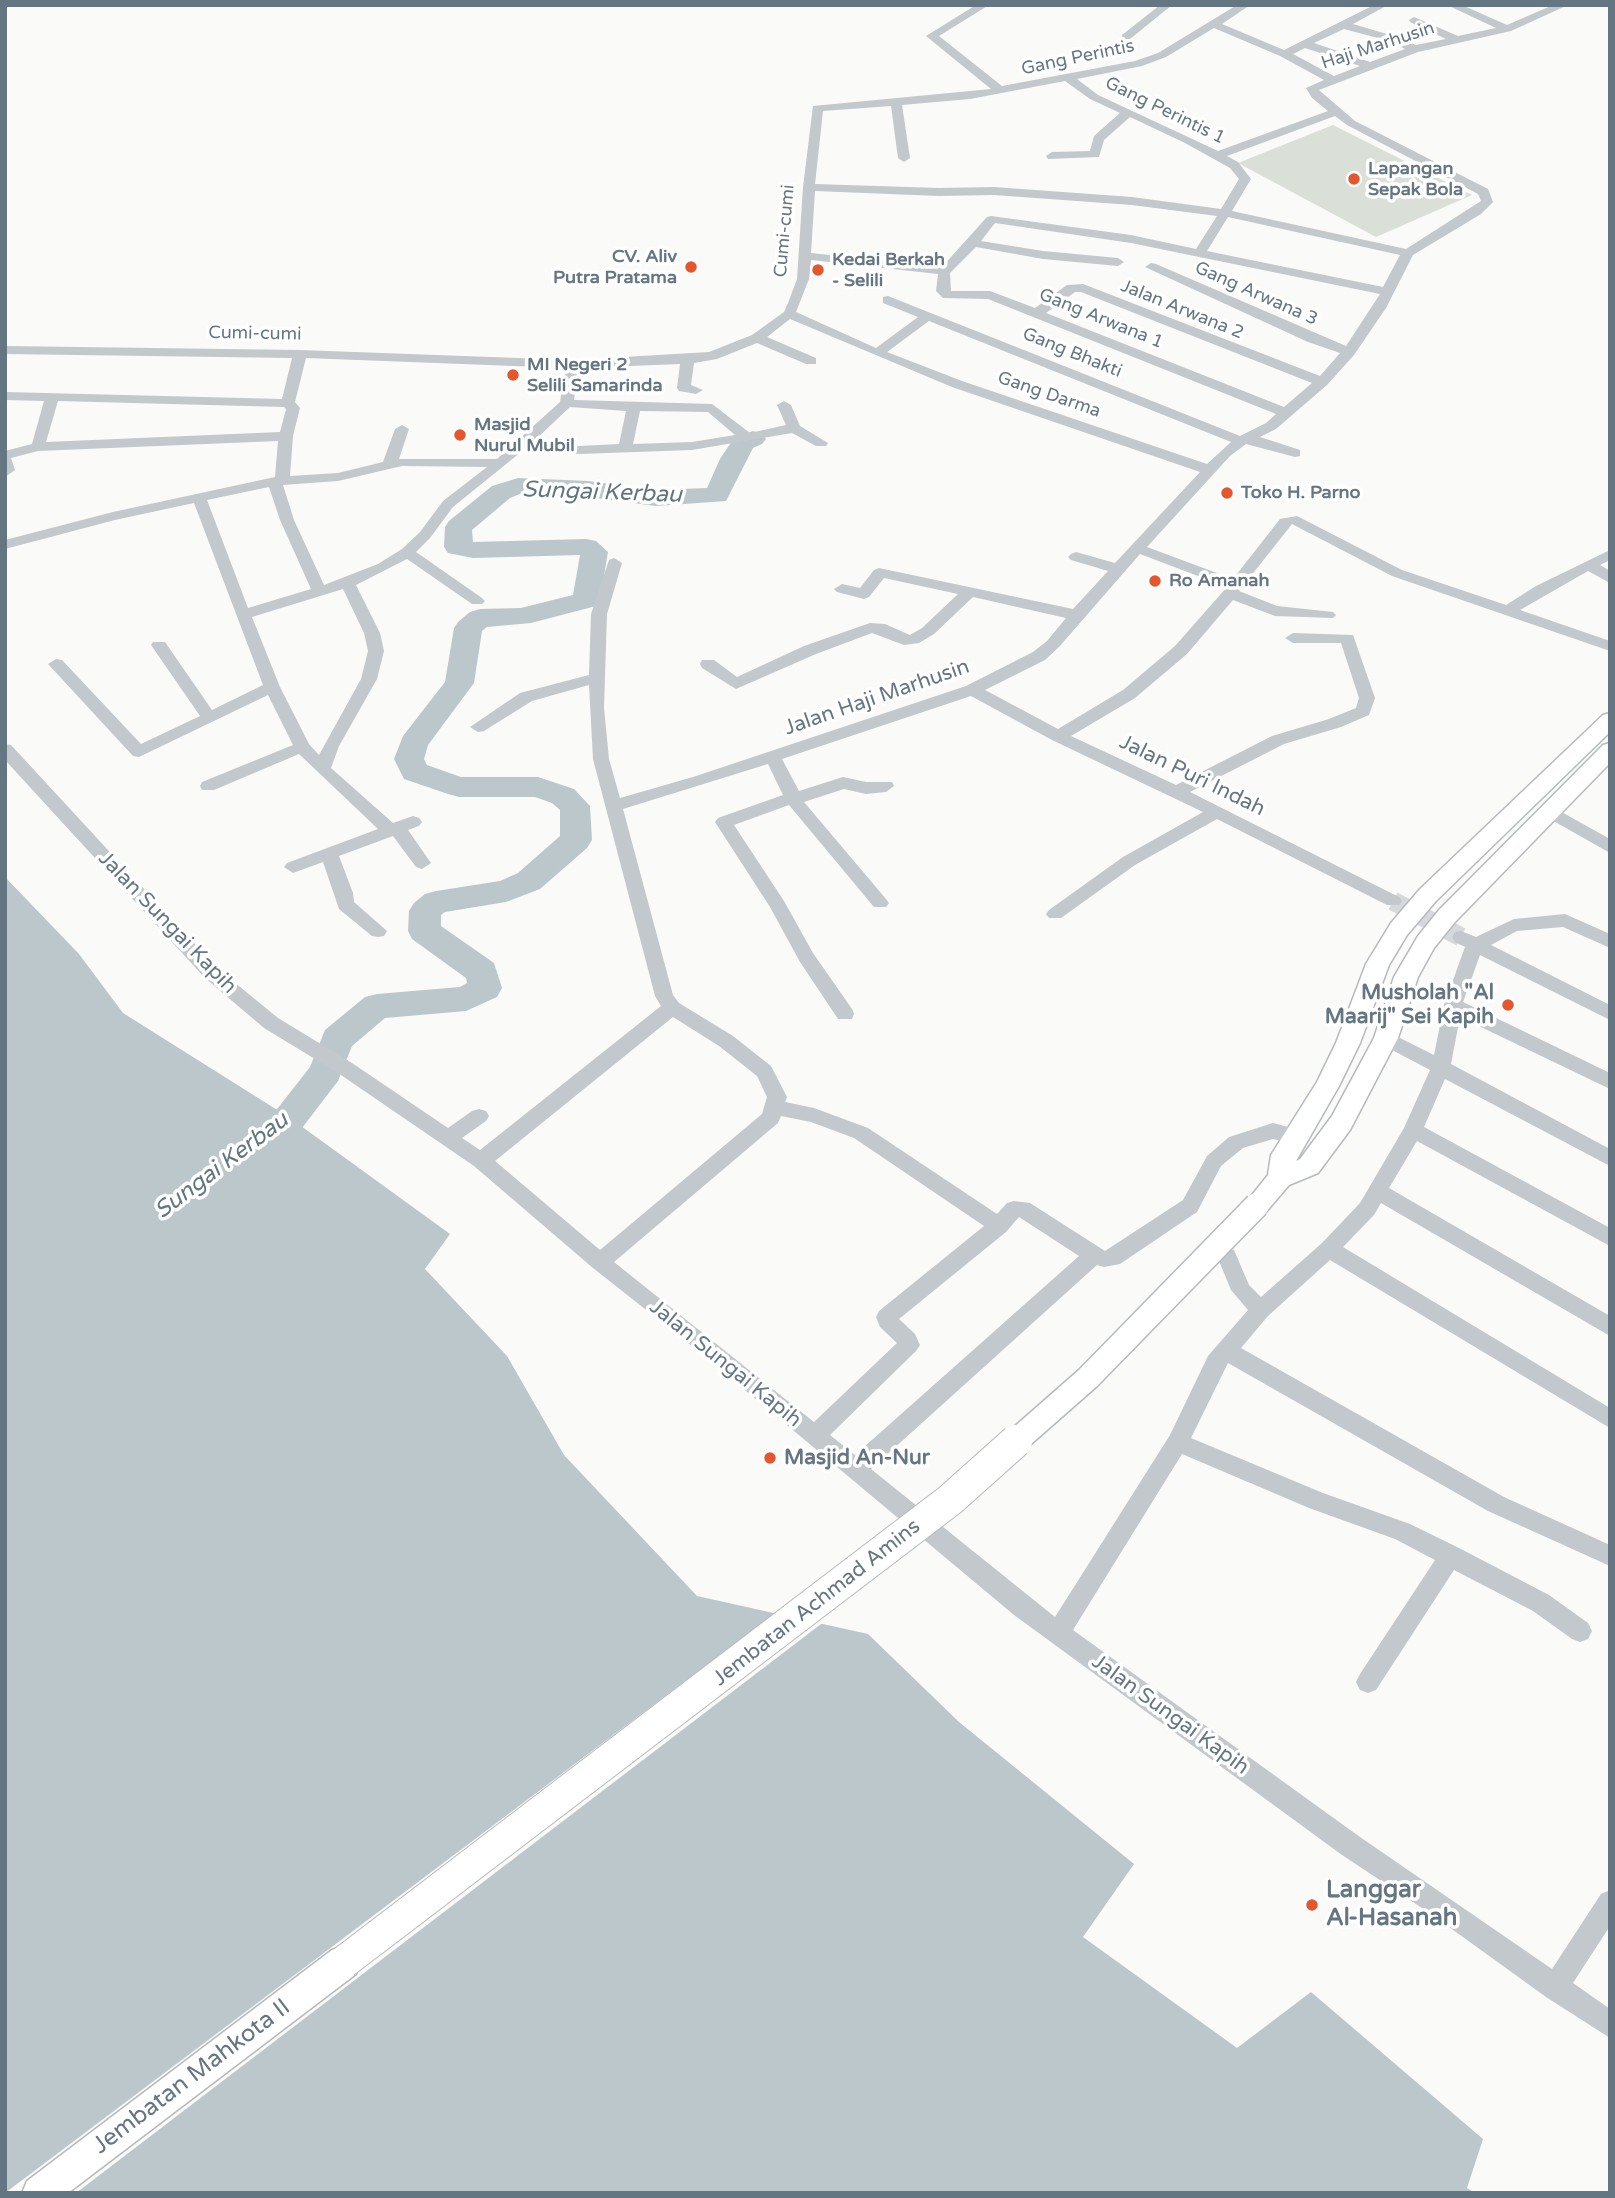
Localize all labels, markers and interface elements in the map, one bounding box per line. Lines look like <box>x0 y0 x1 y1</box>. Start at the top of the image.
street label: Haji Marhusin <box>1319 18 1437 74</box>
street label: Gang Perintis <box>1020 35 1136 81</box>
street label: Gang Perintis 1 <box>1101 73 1229 149</box>
place label: Lapangan Sepak Bola <box>1368 158 1463 200</box>
marker: Lapangan Sepak Bola <box>1346 171 1362 187</box>
street label: Cumi-cumi <box>770 184 800 278</box>
place label: CV. Aliv Putra Pratama <box>553 246 677 288</box>
place label: Kedai Berkah - Selili <box>832 249 945 292</box>
street label: Gang Arwana 3 <box>1191 257 1321 331</box>
marker: CV. Aliv Putra Pratama <box>683 259 699 275</box>
marker: Kedai Berkah - Selili <box>810 262 826 278</box>
street label: Jalan Arwana 2 <box>1118 276 1246 344</box>
street label: Gang Arwana 1 <box>1036 284 1166 354</box>
street label: Cumi-cumi <box>208 322 302 346</box>
street label: Gang Bhakti <box>1019 323 1125 383</box>
place label: MI Negeri 2 Selili Samarinda <box>527 354 663 396</box>
marker: MI Negeri 2 Selili Samarinda <box>505 367 521 383</box>
street label: Gang Darma <box>995 367 1103 423</box>
place label: Masjid Nurul Mubil <box>474 414 575 457</box>
marker: Masjid Nurul Mubil <box>452 427 468 443</box>
water label: Sungai Kerbau <box>522 476 682 510</box>
place label: Toko H. Parno <box>1241 482 1361 504</box>
marker: Toko H. Parno <box>1219 485 1235 501</box>
place label: Ro Amanah <box>1169 570 1269 592</box>
marker: Ro Amanah <box>1147 573 1163 589</box>
street label: Jalan Haji Marhusin <box>781 654 973 742</box>
street label: Jalan Puri Indah <box>1115 730 1269 822</box>
street label: Jalan Sungai Kapih <box>93 847 241 999</box>
place label: Musholah "Al Maarij" Sei Kapih <box>1325 980 1494 1030</box>
marker: Musholah "Al Maarij" Sei Kapih <box>1500 997 1516 1013</box>
water label: Sungai Kerbau <box>150 1107 294 1225</box>
street label: Jalan Sungai Kapih <box>644 1295 806 1433</box>
place label: Masjid An-Nur <box>784 1445 930 1471</box>
marker: Masjid An-Nur <box>762 1450 778 1466</box>
street label: Jembatan Achmad Amins <box>708 1514 926 1692</box>
street label: Jalan Sungai Kapih <box>1087 1650 1253 1780</box>
place label: Langgar Al-Hasanah <box>1326 1877 1457 1933</box>
marker: Langgar Al-Hasanah <box>1304 1897 1320 1913</box>
street label: Jembatan Mahkota II <box>88 1993 296 2161</box>

